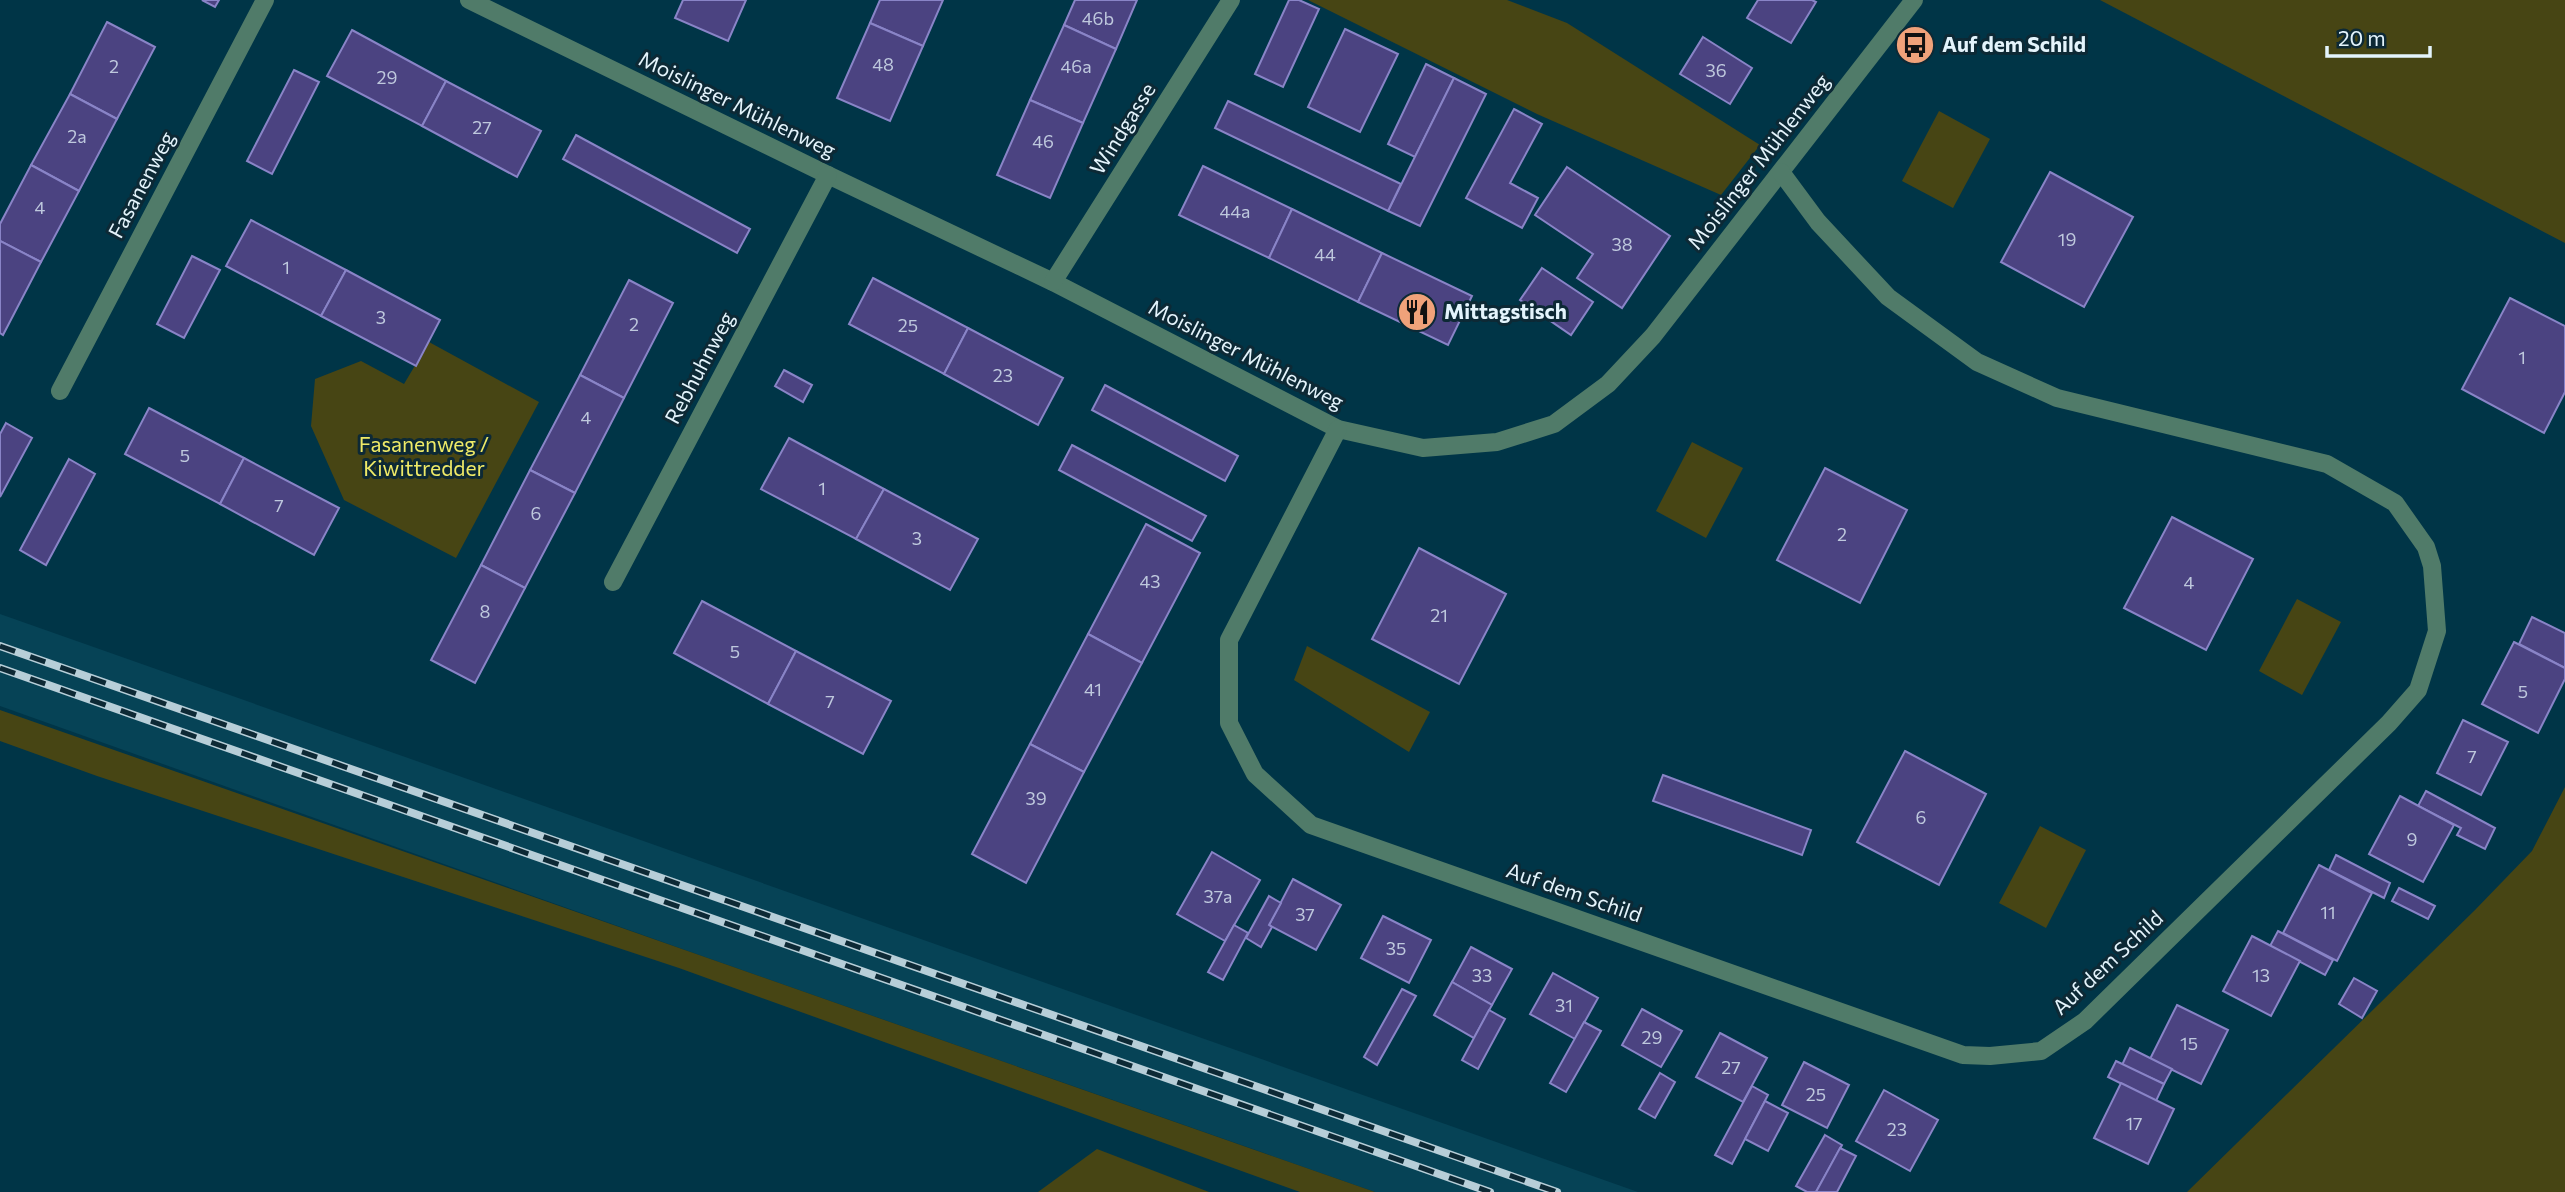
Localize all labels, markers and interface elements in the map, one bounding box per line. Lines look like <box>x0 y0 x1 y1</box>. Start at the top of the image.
house number: 46b <box>1082 7 1114 29</box>
scale bar <box>2327 14 2430 58</box>
bus stop icon: Auf dem Schild <box>1894 24 1936 66</box>
text: 20 m <box>2338 25 2386 50</box>
place label: Auf dem Schild <box>1942 31 2086 56</box>
street label: Moislinger Mühlenweg <box>635 45 840 162</box>
house number: 48 <box>872 53 894 75</box>
house number: 2 <box>109 55 119 77</box>
house number: 46a <box>1060 55 1092 77</box>
house number: 36 <box>1705 59 1727 81</box>
house number: 29 <box>377 66 397 88</box>
street label: Moislinger Mühlenweg <box>1682 68 1834 254</box>
street label: Windgasse <box>1084 78 1160 179</box>
house number: 27 <box>472 116 492 138</box>
house number: 2a <box>67 125 87 147</box>
street label: Fasanenweg <box>102 127 179 242</box>
house number: 46 <box>1032 130 1054 152</box>
house number: 4 <box>35 196 46 218</box>
house number: 44a <box>1219 200 1251 222</box>
house number: 19 <box>2058 228 2076 250</box>
house number: 38 <box>1611 233 1633 255</box>
house number: 44 <box>1314 243 1336 265</box>
house number: 1 <box>282 256 290 278</box>
restaurant icon: Mittagstisch <box>1396 291 1438 333</box>
street label: Moislinger Mühlenweg <box>1145 294 1349 414</box>
place label: Mittagstisch <box>1444 298 1567 323</box>
house number: 3 <box>376 306 386 328</box>
street label: Rebhuhnweg <box>659 307 739 428</box>
house number: 2 <box>629 313 639 335</box>
house number: 25 <box>898 314 918 336</box>
house number: 1 <box>2518 346 2526 368</box>
house number: 23 <box>993 364 1013 386</box>
house number: 4 <box>581 406 592 428</box>
park label: Fasanenweg / Kiwittredder <box>359 431 489 480</box>
house number: 5 <box>180 444 190 466</box>
house number: 1 <box>818 477 826 499</box>
house number: 7 <box>274 494 284 516</box>
house number: 6 <box>531 502 541 524</box>
house number: 2 <box>1837 523 1847 545</box>
house number: 3 <box>912 527 922 549</box>
house number: 43 <box>1139 570 1161 592</box>
house number: 4 <box>2184 571 2195 593</box>
house number: 8 <box>480 600 491 622</box>
house number: 21 <box>1430 604 1448 626</box>
house number: 5 <box>730 640 740 662</box>
house number: 41 <box>1084 678 1102 700</box>
house number: 5 <box>2518 680 2528 702</box>
house number: 7 <box>825 690 835 712</box>
house number: 7 <box>2467 745 2477 767</box>
house number: 39 <box>1025 787 1047 809</box>
house number: 6 <box>1916 806 1926 828</box>
house number: 9 <box>2407 828 2417 850</box>
street label: Auf dem Schild <box>1504 857 1645 926</box>
house number: 37a <box>1204 885 1232 907</box>
house number: 11 <box>2320 901 2336 923</box>
house number: 37 <box>1295 903 1315 925</box>
street label: Auf dem Schild <box>2047 905 2167 1019</box>
house number: 35 <box>1386 937 1406 959</box>
house number: 33 <box>1472 964 1492 986</box>
house number: 13 <box>2252 964 2270 986</box>
house number: 31 <box>1555 994 1573 1016</box>
house number: 29 <box>1642 1026 1662 1048</box>
house number: 15 <box>2180 1032 2198 1054</box>
house number: 27 <box>1721 1056 1741 1078</box>
house number: 25 <box>1806 1083 1826 1105</box>
house number: 17 <box>2125 1112 2143 1134</box>
house number: 23 <box>1887 1118 1907 1140</box>

